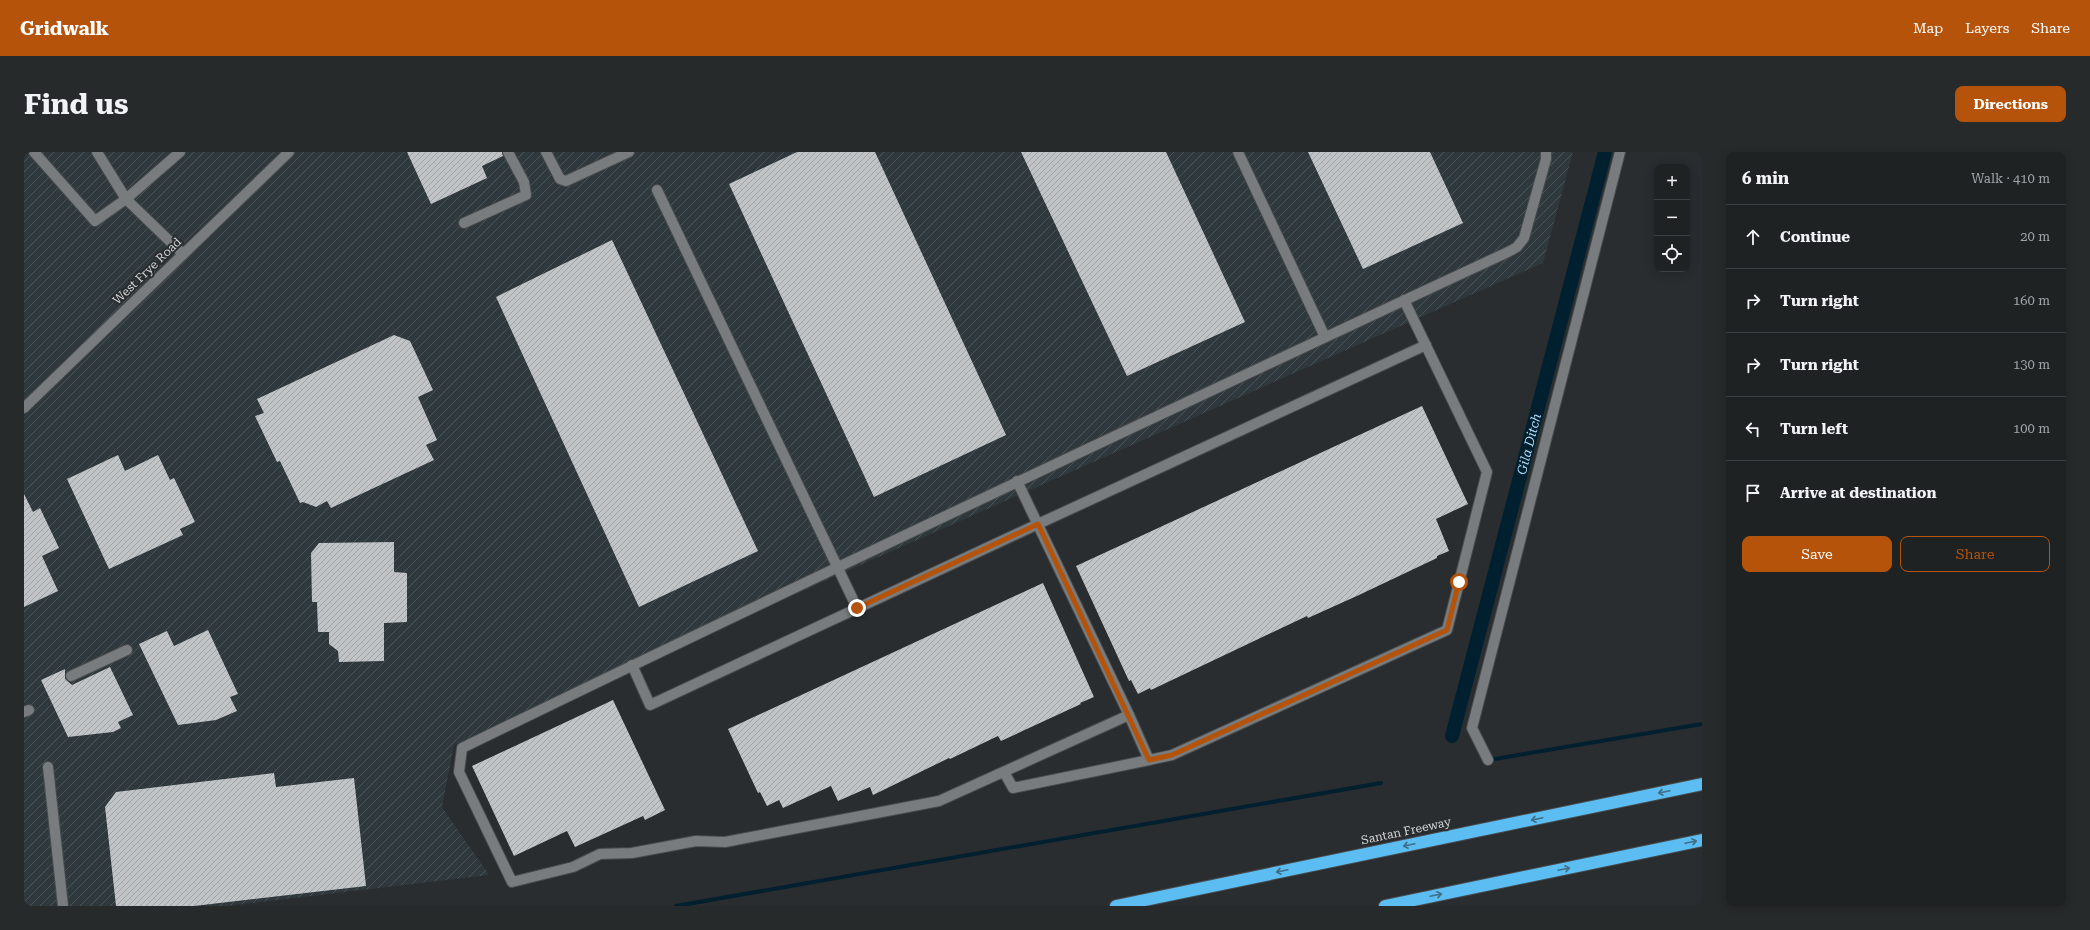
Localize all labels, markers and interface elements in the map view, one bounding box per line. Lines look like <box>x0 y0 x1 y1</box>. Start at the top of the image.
text: Gridwalk <box>20 17 109 40</box>
text: Map <box>1913 20 1943 36</box>
text: Layers <box>1965 20 2009 36</box>
text: Share <box>2031 20 2070 36</box>
button: Directions <box>1955 86 2066 122</box>
text: Find us <box>24 88 128 121</box>
map controls <box>1654 164 1690 272</box>
button: + <box>1654 164 1690 200</box>
text: 6 min <box>1742 168 1789 188</box>
text: Walk · 410 m <box>1971 171 2050 186</box>
button: − <box>1654 200 1690 236</box>
icon: ahead <box>1742 226 1764 248</box>
text: Continue <box>1780 228 1850 246</box>
text: 20 m <box>2020 229 2050 244</box>
street label: West Frye Road <box>110 235 184 307</box>
button: locate <box>1654 236 1690 272</box>
icon: right <box>1742 290 1764 312</box>
text: Turn right <box>1780 292 1859 310</box>
text: 160 m <box>2013 293 2050 308</box>
icon: right <box>1742 354 1764 376</box>
text: Turn right <box>1780 356 1859 374</box>
text: 130 m <box>2013 357 2050 372</box>
water label: Gila Ditch <box>1513 412 1544 476</box>
icon: left <box>1742 418 1764 440</box>
text: Turn left <box>1780 420 1848 438</box>
text: 100 m <box>2013 421 2050 436</box>
icon: arrive <box>1742 482 1764 504</box>
text: Arrive at destination <box>1780 484 1936 502</box>
button: Save <box>1742 536 1892 572</box>
button: Share <box>1900 536 2050 572</box>
route start <box>1450 573 1468 591</box>
route end <box>848 599 866 617</box>
one-way arrow <box>1658 789 1671 797</box>
street label: Santan Freeway <box>1360 814 1453 847</box>
one-way arrow <box>1530 815 1543 823</box>
one-way arrow <box>1684 838 1697 846</box>
one-way arrow <box>1403 841 1416 849</box>
one-way arrow <box>1557 864 1570 872</box>
one-way arrow <box>1276 868 1289 876</box>
one-way arrow <box>1430 891 1443 899</box>

